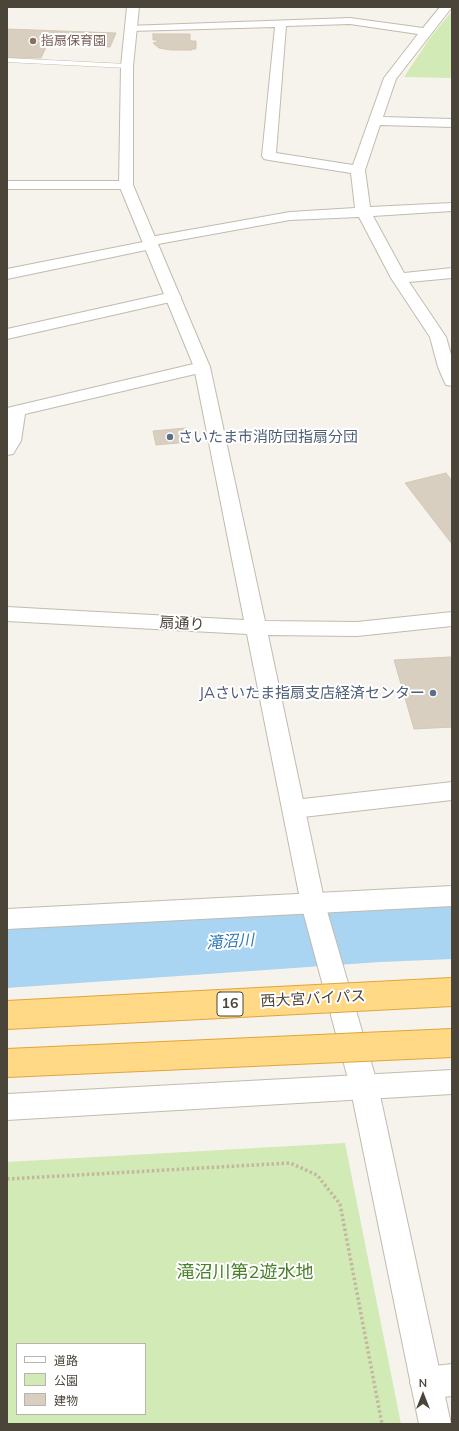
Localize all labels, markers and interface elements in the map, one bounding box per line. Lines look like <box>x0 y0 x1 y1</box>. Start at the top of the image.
place label: 指扇保育園 <box>41 33 106 49</box>
marker: 指扇保育園 <box>28 36 38 46</box>
place label: さいたま市消防団指扇分団 <box>178 428 358 446</box>
marker: さいたま市消防団指扇分団 <box>165 432 175 442</box>
street label: 扇通り <box>159 614 205 634</box>
place label: JAさいたま指扇支店経済センター <box>199 684 425 702</box>
marker: JAさいたま指扇支店経済センター <box>428 688 438 698</box>
water label: 滝沼川 <box>205 931 255 953</box>
street label: 西大宮バイパス <box>260 987 366 1011</box>
road number: 16 <box>217 992 243 1016</box>
park label: 滝沼川第2遊水地 <box>177 1262 313 1284</box>
legend <box>16 1343 146 1415</box>
text: 道路 <box>54 1353 78 1368</box>
text: 公園 <box>54 1373 78 1388</box>
north arrow <box>403 1375 443 1415</box>
text: N <box>419 1376 427 1390</box>
text: 建物 <box>54 1393 78 1408</box>

